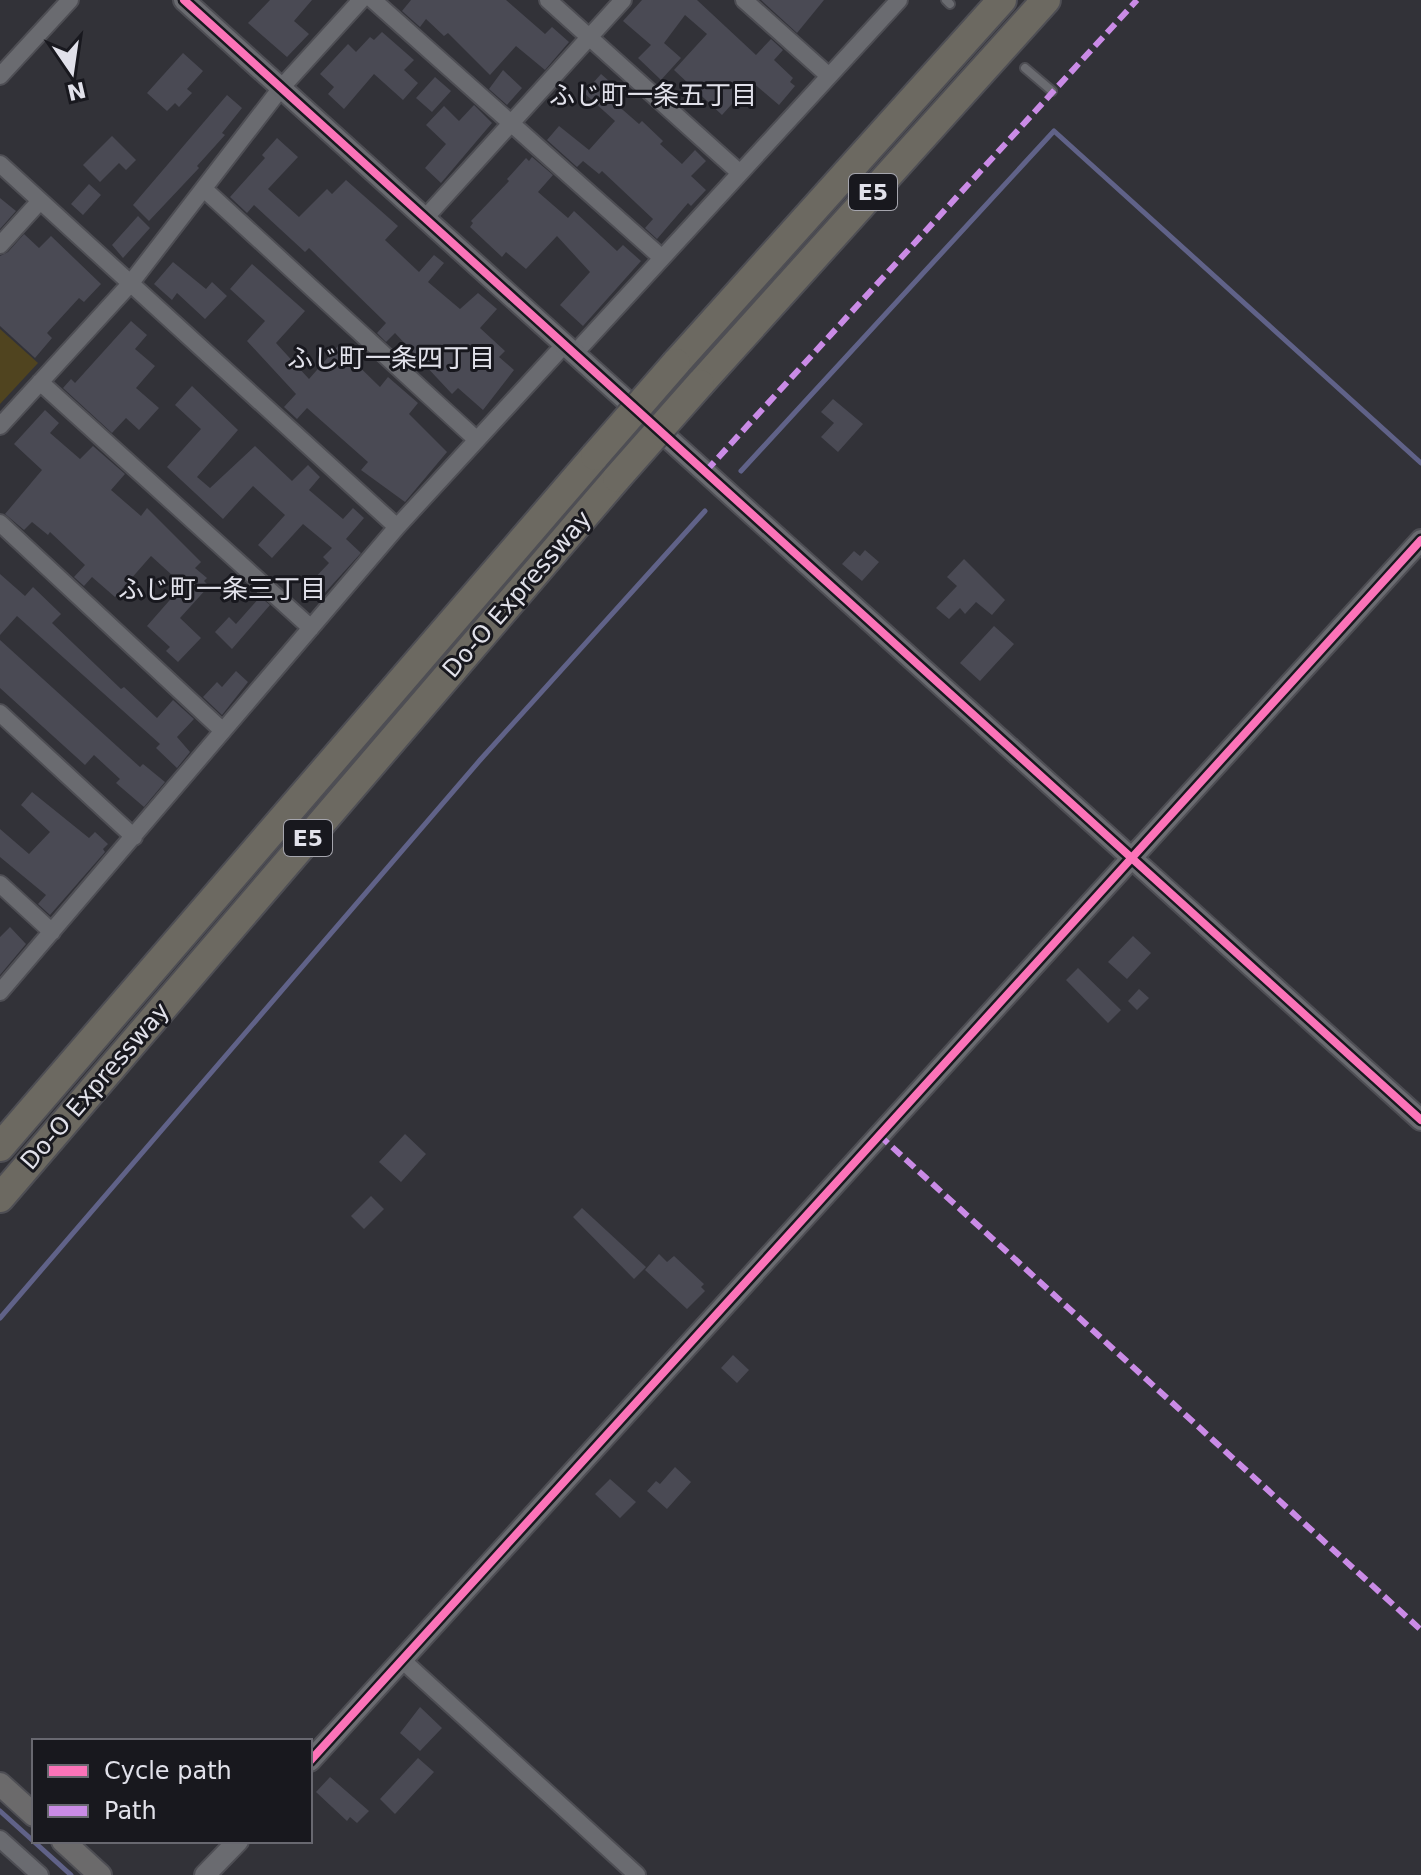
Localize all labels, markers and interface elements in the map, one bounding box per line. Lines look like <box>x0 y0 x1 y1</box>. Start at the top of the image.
north arrow <box>32 32 112 112</box>
text: N <box>65 77 88 105</box>
district label: ふじ町一条五丁目 <box>549 80 757 110</box>
road number: E5 <box>849 174 897 210</box>
district label: ふじ町一条四丁目 <box>287 343 495 373</box>
street label: Do-O Expressway <box>437 505 597 683</box>
district label: ふじ町一条三丁目 <box>118 574 326 604</box>
road number: E5 <box>284 820 332 856</box>
street label: Do-O Expressway <box>15 997 175 1175</box>
legend <box>32 1739 312 1843</box>
text: Cycle path <box>104 1757 232 1785</box>
text: Path <box>104 1797 157 1825</box>

